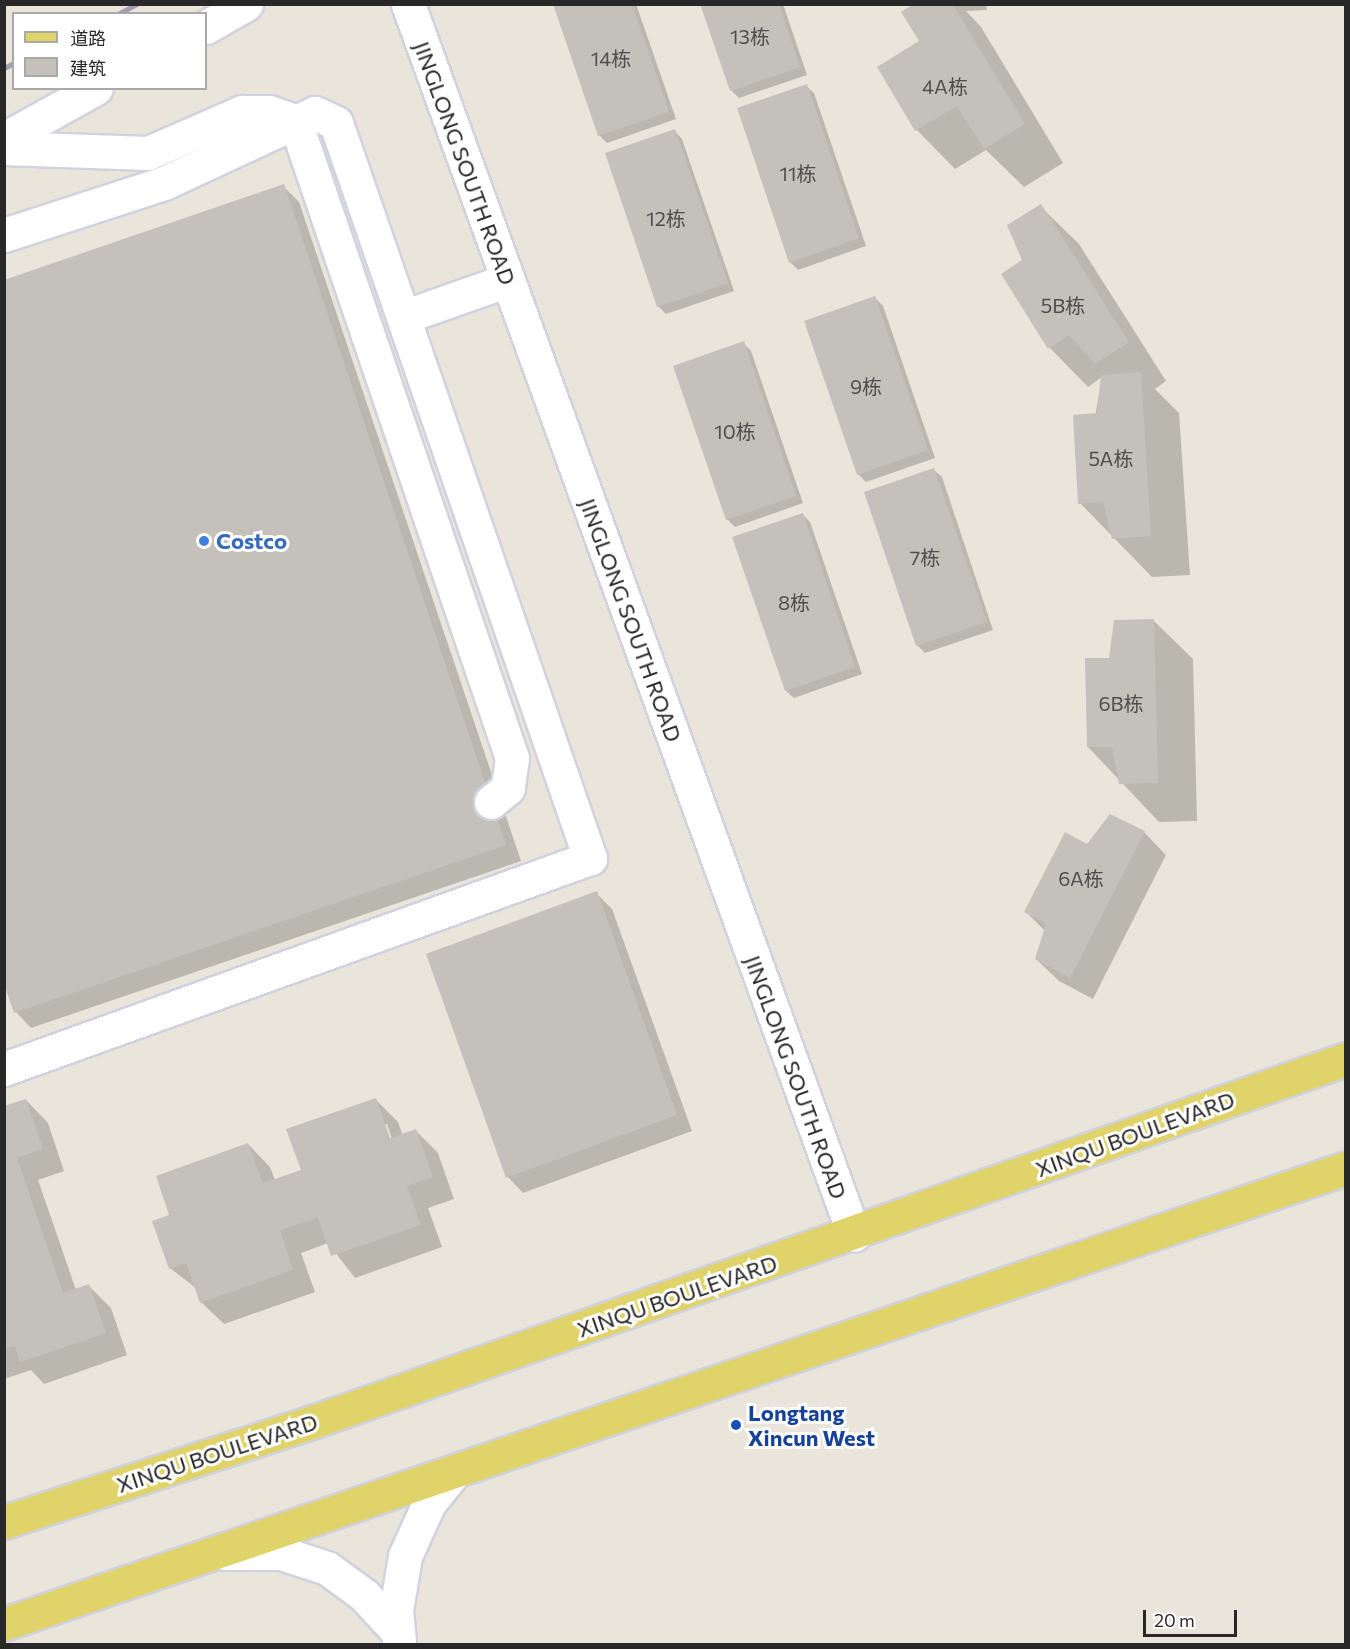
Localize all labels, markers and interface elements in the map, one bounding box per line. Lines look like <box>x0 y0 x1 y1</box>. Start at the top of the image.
legend <box>12 12 207 90</box>
house number: 13栋 <box>730 24 770 48</box>
text: 道路 <box>70 27 106 49</box>
street label: JINGLONG SOUTH ROAD <box>409 38 521 288</box>
house number: 14栋 <box>591 46 631 70</box>
text: 建筑 <box>70 57 106 79</box>
house number: 4A栋 <box>922 74 968 98</box>
house number: 11栋 <box>779 161 817 185</box>
house number: 12栋 <box>646 206 686 230</box>
house number: 5B栋 <box>1041 293 1085 317</box>
house number: 9栋 <box>850 374 882 398</box>
house number: 10栋 <box>714 419 756 443</box>
house number: 5A栋 <box>1089 446 1133 470</box>
street label: JINGLONG SOUTH ROAD <box>575 495 687 745</box>
place label: Costco <box>216 528 287 554</box>
marker: Costco <box>197 534 211 548</box>
house number: 7栋 <box>910 545 940 569</box>
house number: 8栋 <box>778 590 810 614</box>
house number: 6B栋 <box>1098 691 1144 715</box>
house number: 6A栋 <box>1058 866 1104 890</box>
street label: JINGLONG SOUTH ROAD <box>740 952 852 1202</box>
street label: XINQU BOULEVARD <box>1032 1086 1238 1182</box>
street label: XINQU BOULEVARD <box>574 1249 780 1343</box>
place label: Longtang Xincun West <box>748 1399 875 1450</box>
street label: XINQU BOULEVARD <box>113 1408 321 1498</box>
marker: Longtang Xincun West <box>729 1418 743 1432</box>
scale bar <box>1146 1598 1240 1636</box>
text: 20 m <box>1154 1609 1195 1631</box>

